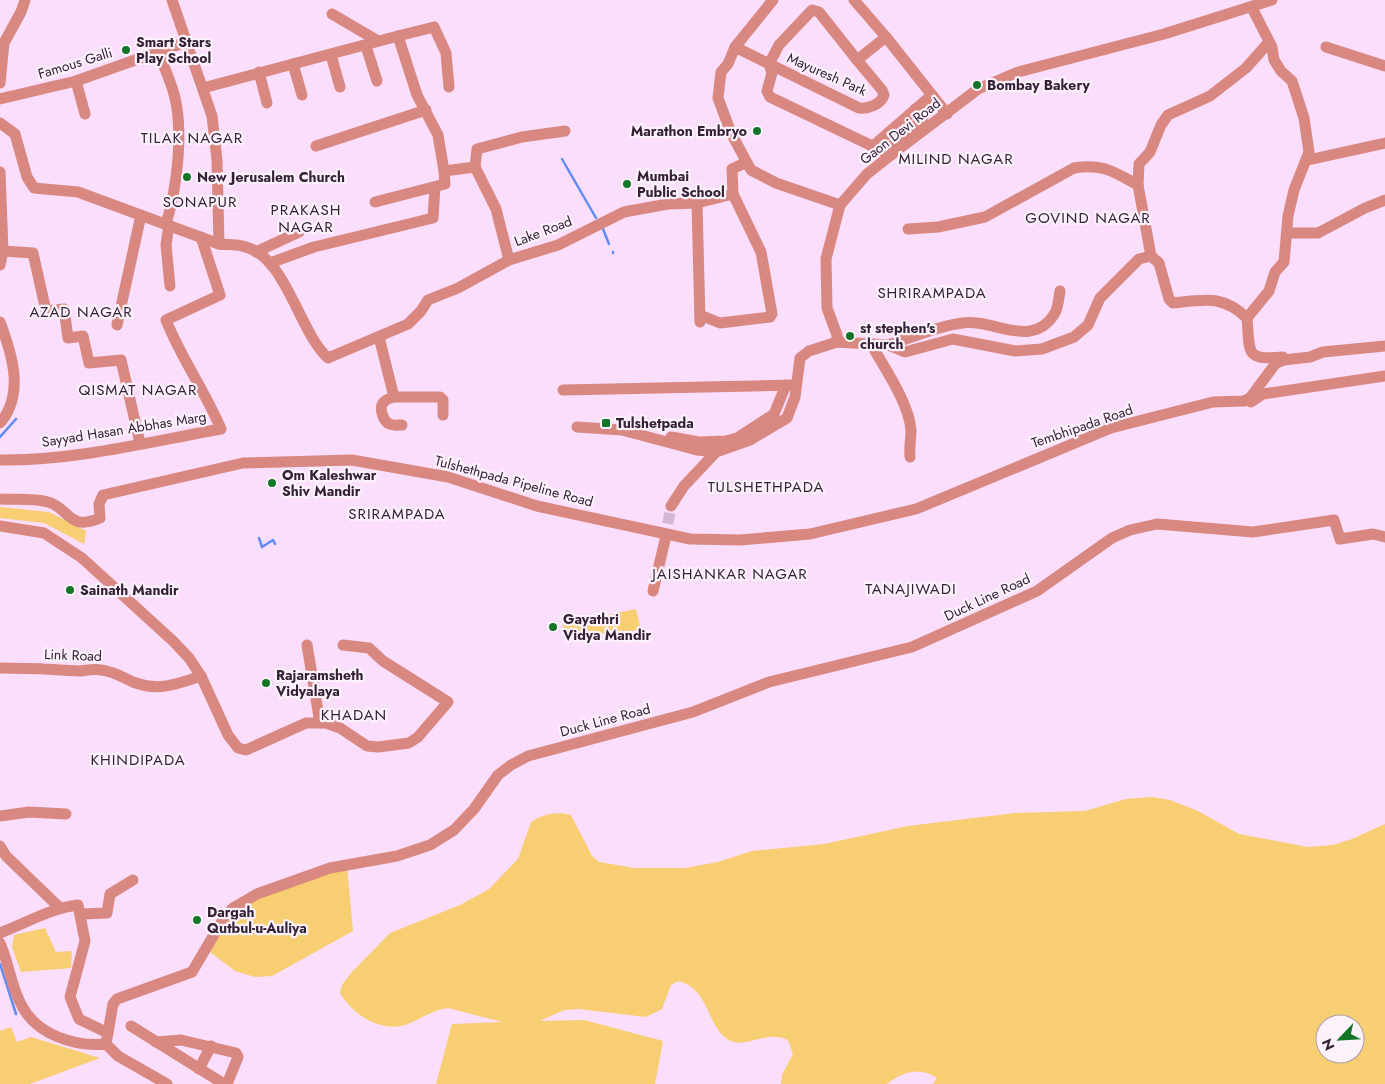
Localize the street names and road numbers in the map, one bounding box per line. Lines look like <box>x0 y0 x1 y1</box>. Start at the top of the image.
street label: Famous Galli <box>35 42 115 84</box>
street label: Mayuresh Park <box>784 47 871 101</box>
street label: Gaon Devi Road <box>855 93 945 169</box>
street label: Lake Road <box>511 211 575 251</box>
street label: Tembhipada Road <box>1029 399 1135 453</box>
street label: Sayyad Hasan Abbhas Marg <box>40 406 208 452</box>
street label: Tulshethpada Pipeline Road <box>433 450 595 512</box>
street label: Duck Line Road <box>941 568 1033 626</box>
street label: Link Road <box>44 644 102 666</box>
street label: Duck Line Road <box>558 698 652 742</box>

